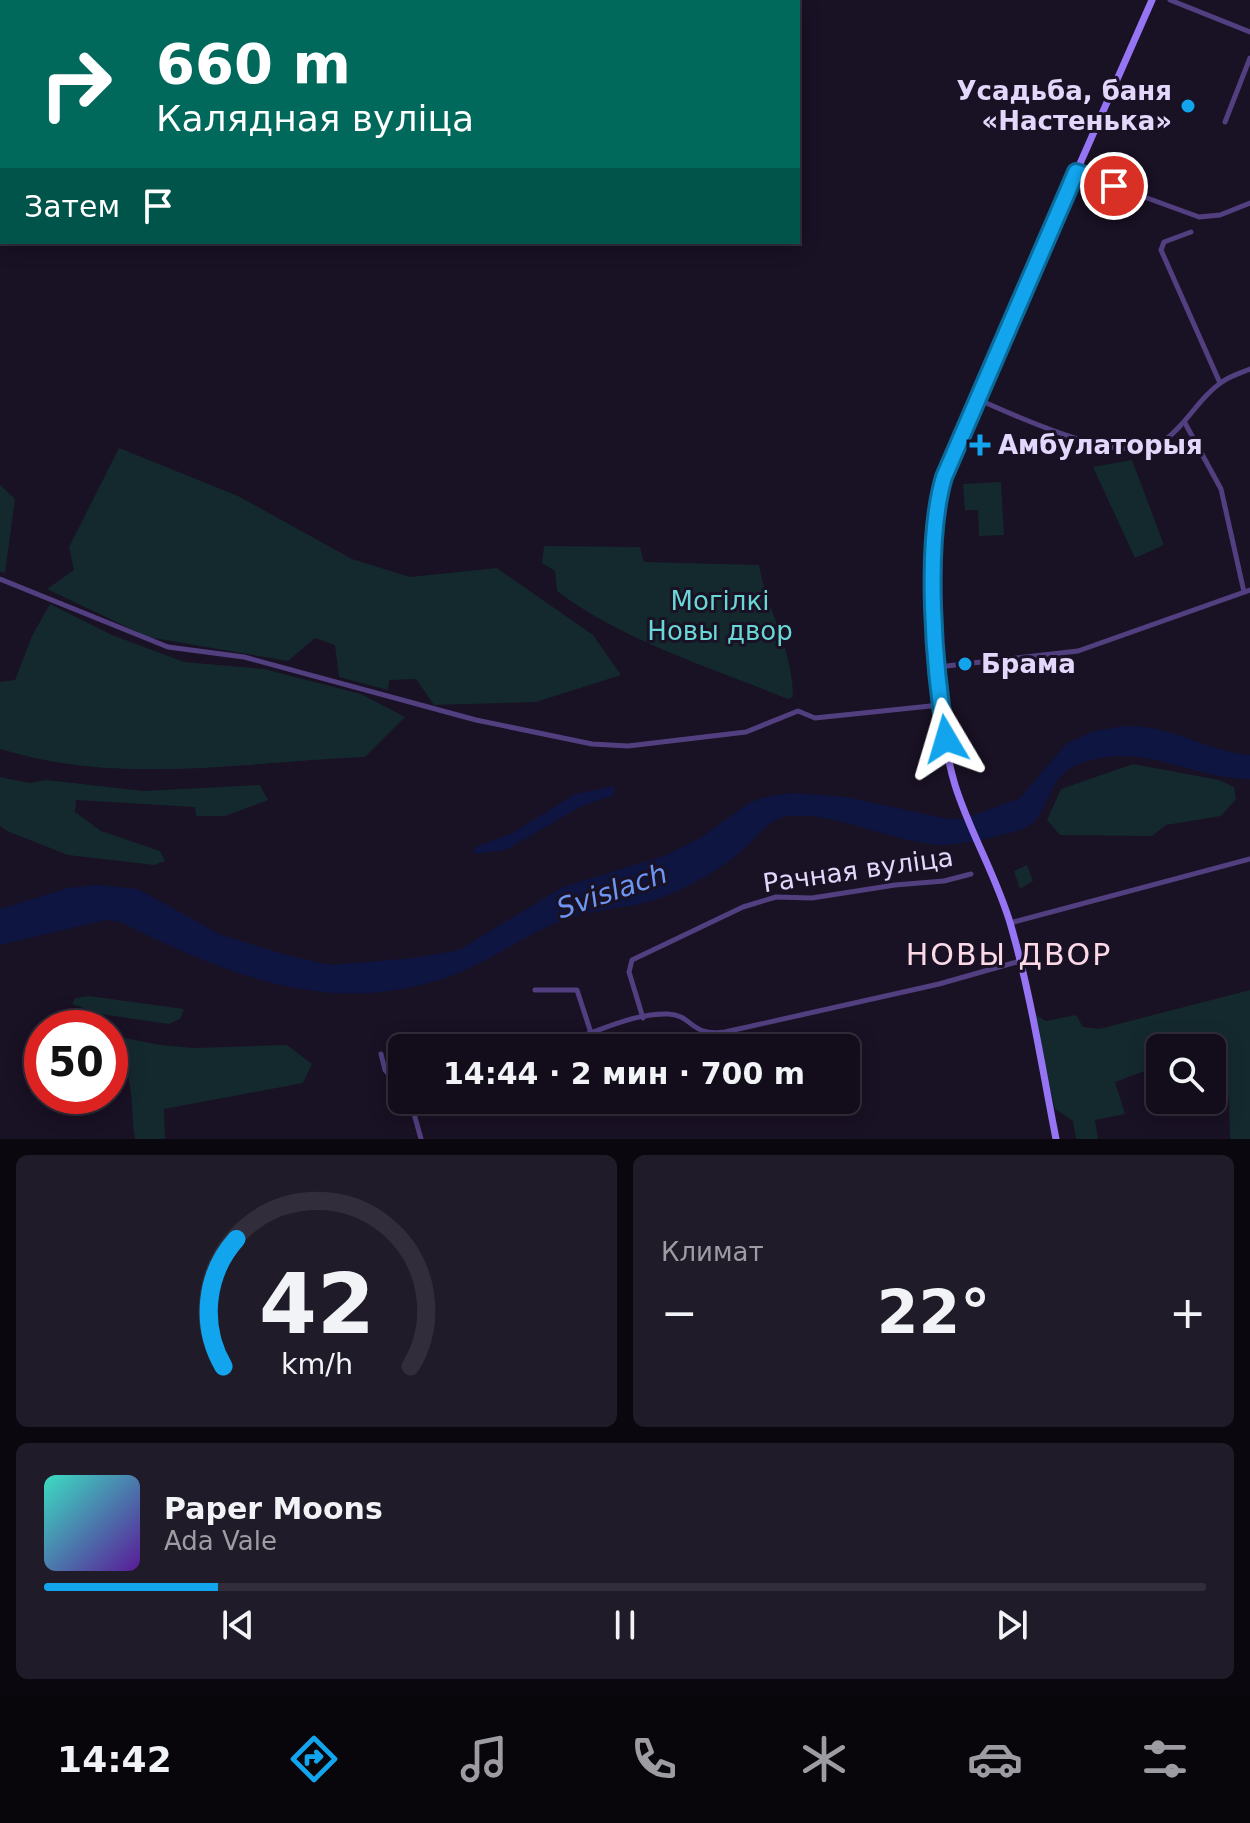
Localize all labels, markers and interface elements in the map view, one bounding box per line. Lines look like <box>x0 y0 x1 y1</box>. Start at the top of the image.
text: 660 m <box>156 31 351 96</box>
icon: right <box>24 32 128 136</box>
place label: Усадьба, баня «Настенька» <box>957 76 1172 136</box>
marker: Усадьба, баня «Настенька» <box>1179 97 1197 115</box>
text: Калядная вуліца <box>156 98 474 139</box>
pin <box>1080 152 1148 220</box>
icon: arrive <box>1092 164 1136 208</box>
icon: arrive <box>136 184 180 228</box>
text: Затем <box>24 189 120 224</box>
place label: Амбулаторыя <box>998 430 1203 460</box>
marker: Амбулаторыя <box>969 434 991 456</box>
park label: Могілкі Новы двор <box>647 586 793 646</box>
place label: Брама <box>981 649 1076 679</box>
marker: Брама <box>956 655 974 673</box>
position arrow <box>904 697 988 781</box>
street label: Рачная вуліца <box>761 842 955 898</box>
water label: Svislach <box>552 857 672 925</box>
district label: НОВЫ ДВОР <box>906 937 1112 972</box>
speed limit sign: 50 <box>24 1010 128 1114</box>
map controls <box>1146 1034 1226 1114</box>
button: search <box>1146 1034 1226 1114</box>
text: 14:44 · 2 мин · 700 m <box>443 1056 805 1091</box>
text: Климат <box>661 1237 764 1267</box>
text: 42 <box>259 1256 374 1353</box>
text: 22° <box>877 1277 990 1347</box>
text: − <box>661 1287 698 1338</box>
text: + <box>1169 1287 1206 1338</box>
text: km/h <box>280 1347 353 1381</box>
text: Paper Moons <box>164 1491 383 1526</box>
text: Ada Vale <box>164 1526 277 1556</box>
icon: previous <box>216 1603 260 1647</box>
icon: pause <box>603 1603 647 1647</box>
icon: next <box>990 1603 1034 1647</box>
icon: directions <box>286 1731 342 1787</box>
icon: music <box>456 1731 512 1787</box>
icon: phone <box>626 1731 682 1787</box>
icon: climate <box>796 1731 852 1787</box>
icon: car <box>967 1731 1023 1787</box>
icon: filters <box>1137 1731 1193 1787</box>
text: 14:42 <box>57 1739 172 1780</box>

